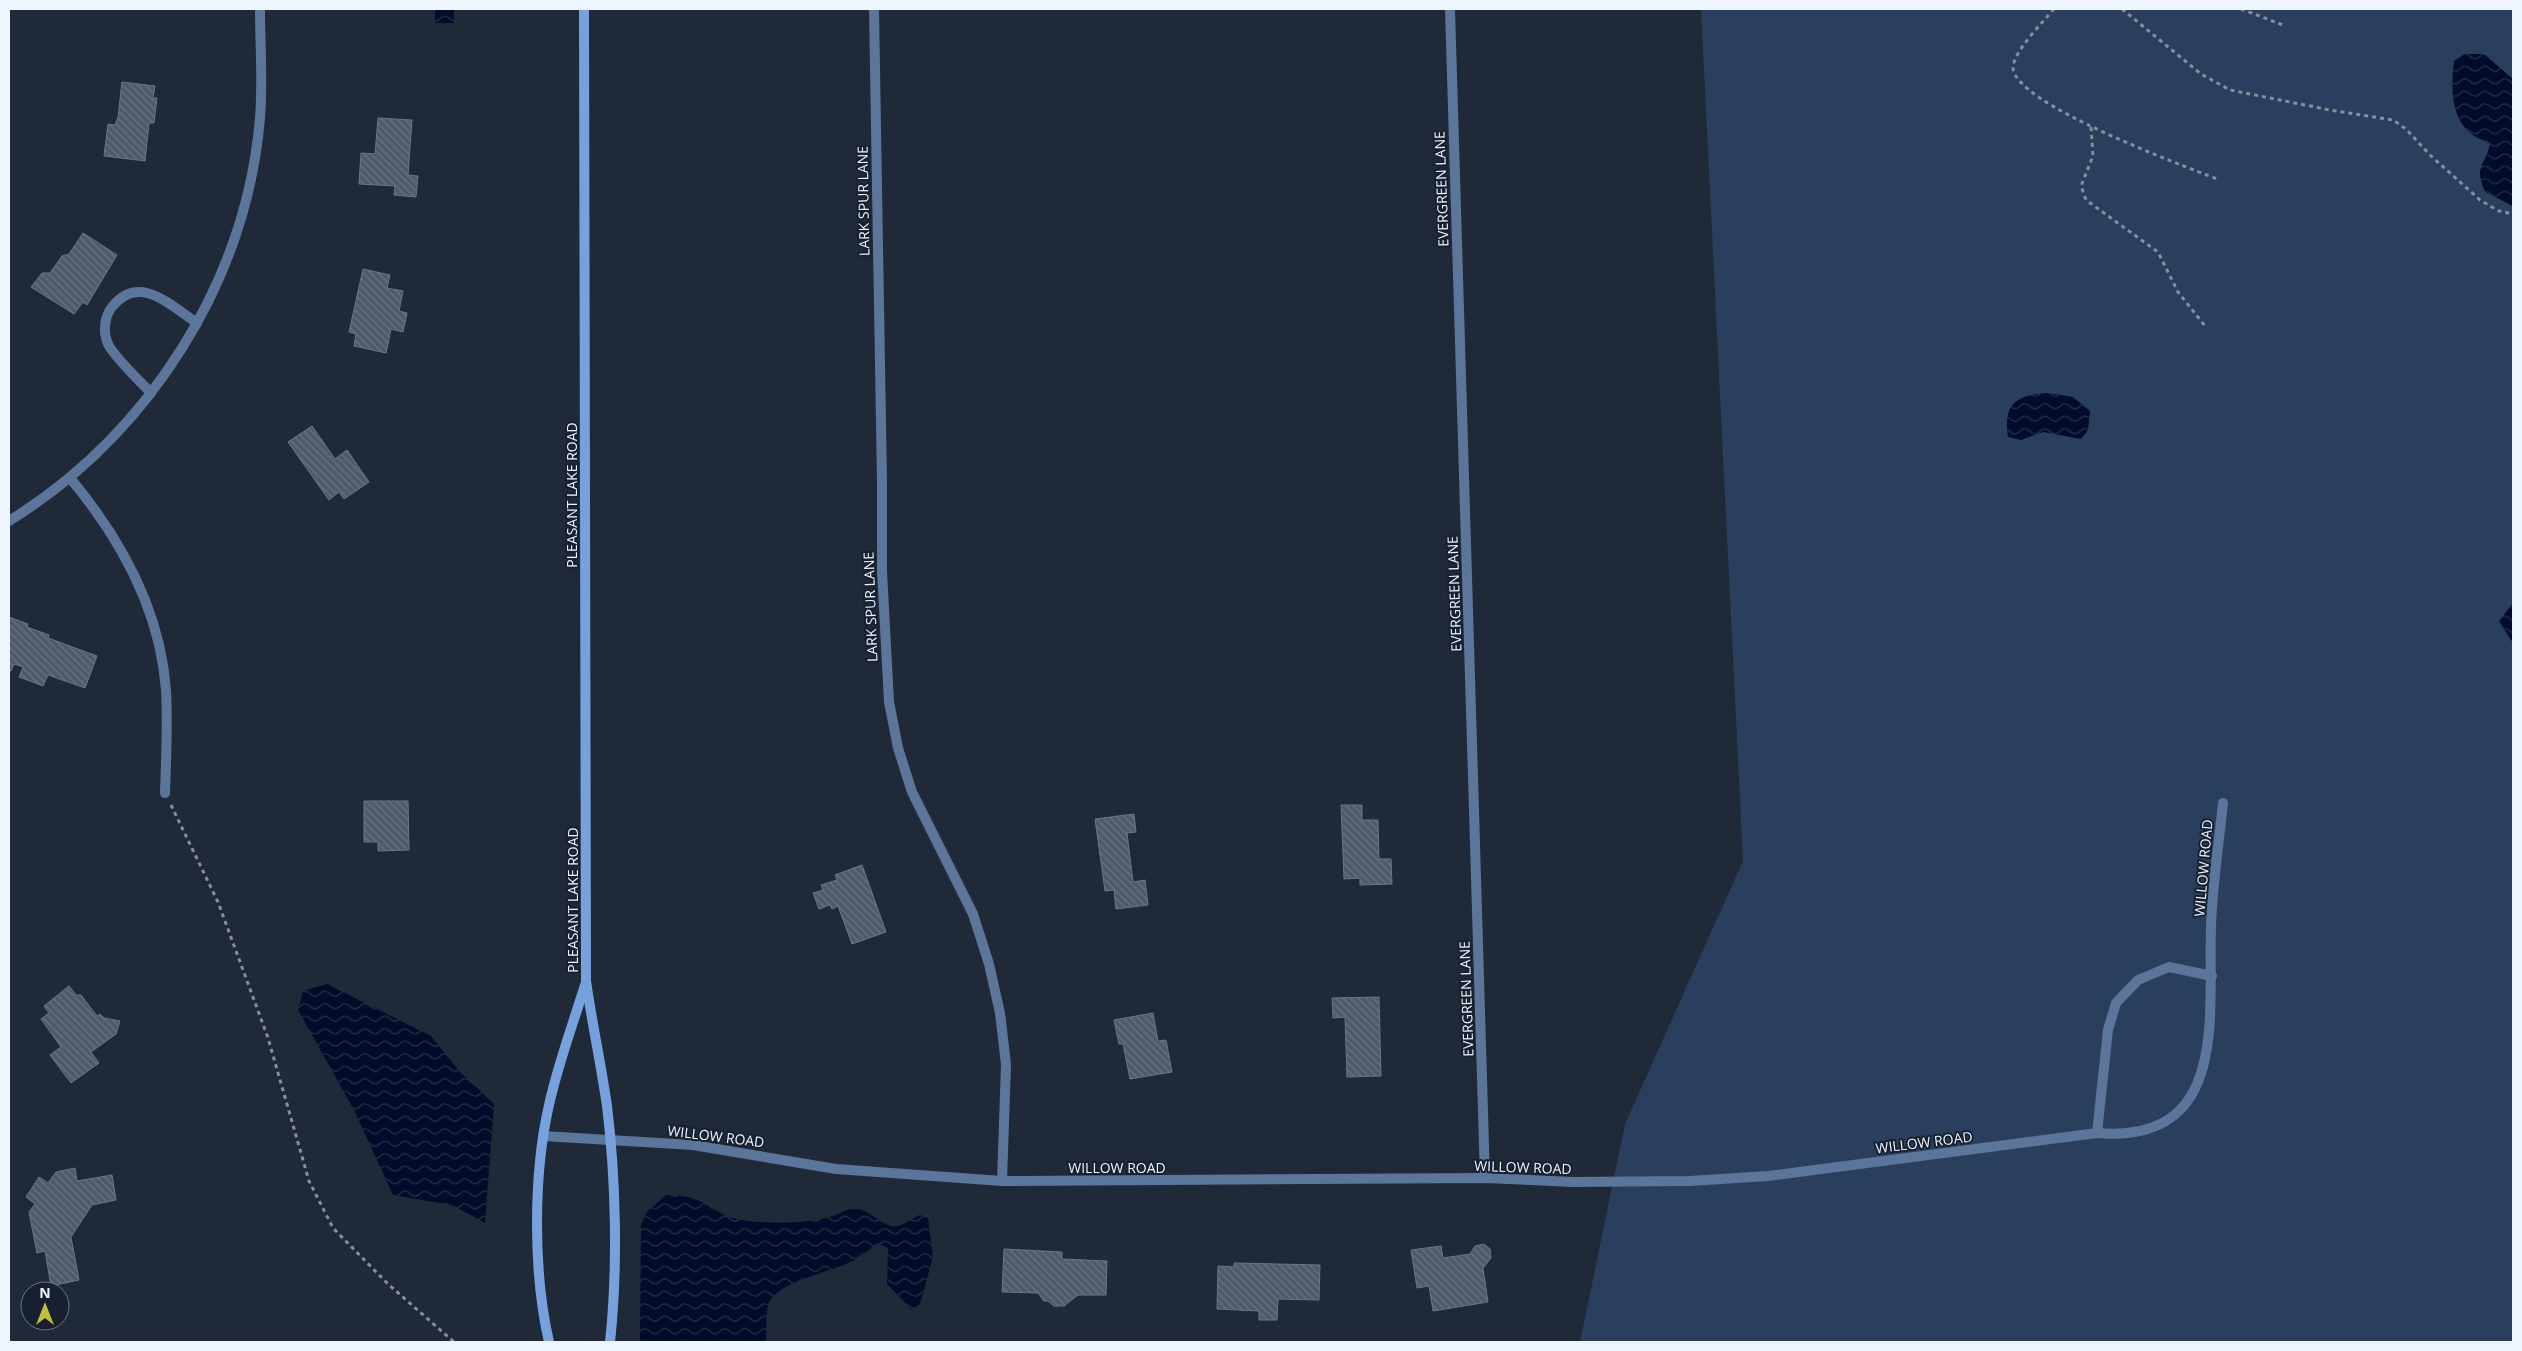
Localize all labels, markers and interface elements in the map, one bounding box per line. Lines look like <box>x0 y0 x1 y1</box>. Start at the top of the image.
street label: EVERGREEN LANE <box>1429 131 1453 247</box>
street label: LARK SPUR LANE <box>853 146 873 256</box>
street label: PLEASANT LAKE ROAD <box>562 422 581 568</box>
street label: EVERGREEN LANE <box>1442 536 1466 652</box>
street label: LARK SPUR LANE <box>859 552 881 662</box>
street label: WILLOW ROAD <box>2189 819 2217 917</box>
street label: PLEASANT LAKE ROAD <box>563 827 582 973</box>
street label: EVERGREEN LANE <box>1454 941 1478 1057</box>
street label: WILLOW ROAD <box>666 1121 766 1151</box>
street label: WILLOW ROAD <box>1874 1127 1974 1157</box>
street label: WILLOW ROAD <box>1474 1156 1572 1178</box>
street label: WILLOW ROAD <box>1068 1158 1166 1177</box>
north arrow <box>20 1281 70 1331</box>
text: N <box>39 1283 51 1302</box>

